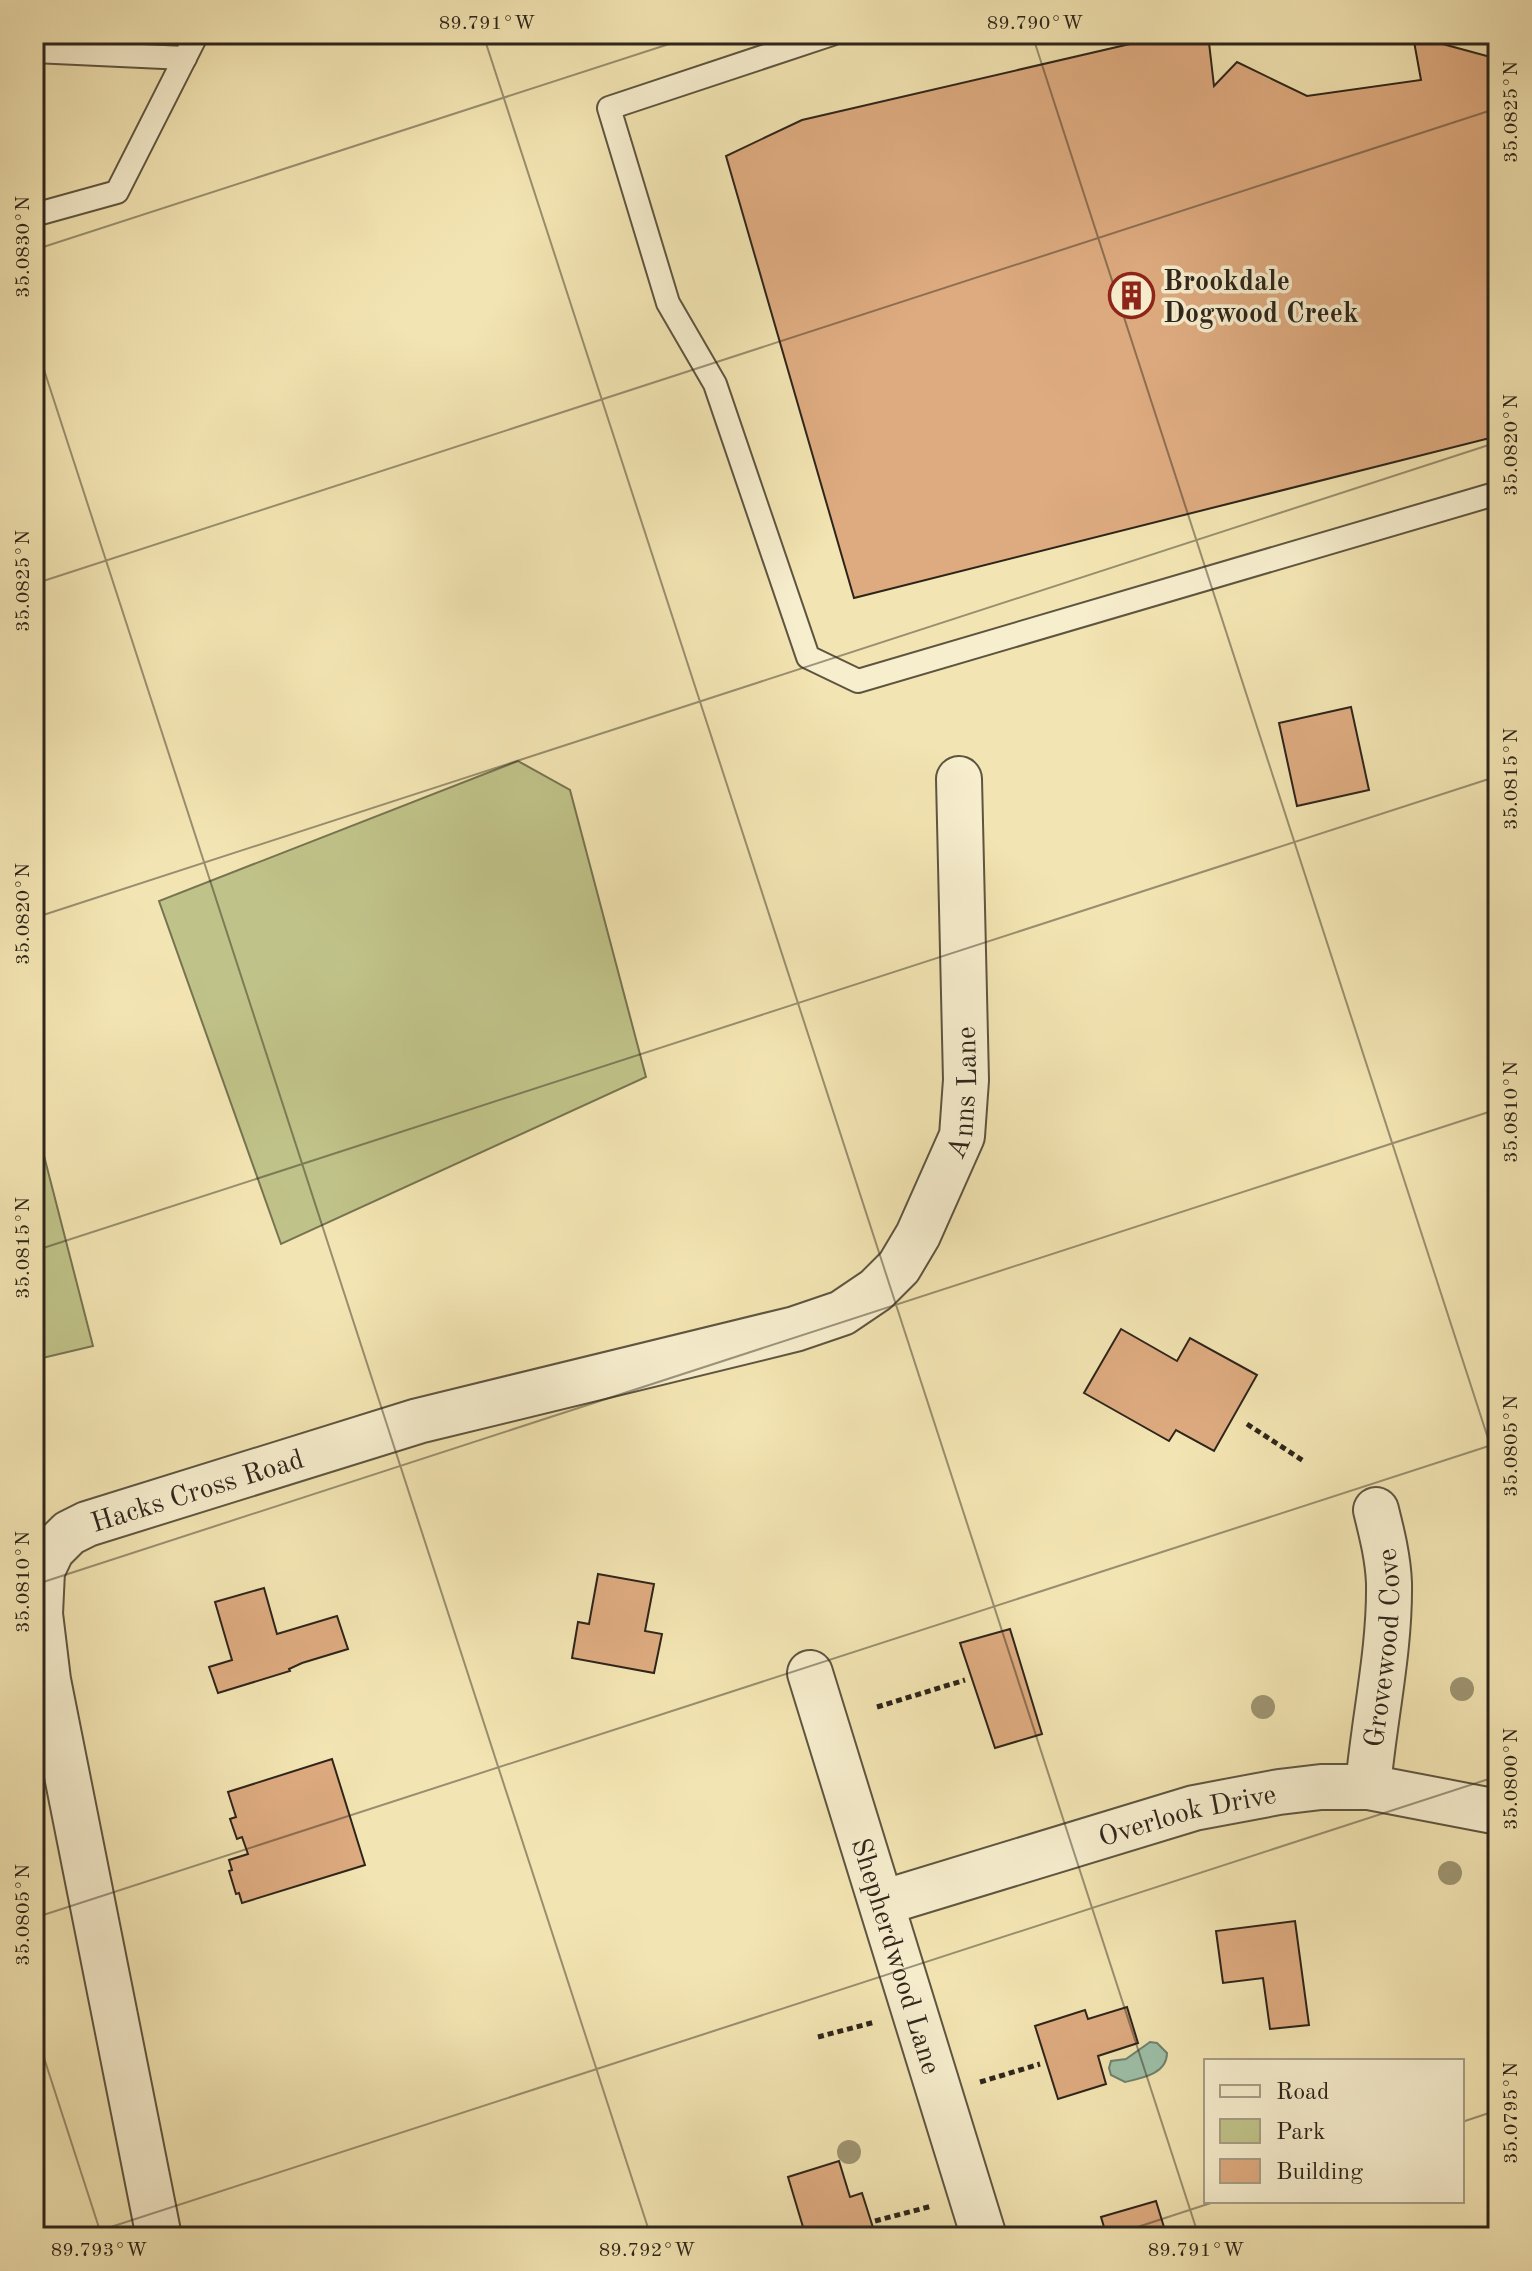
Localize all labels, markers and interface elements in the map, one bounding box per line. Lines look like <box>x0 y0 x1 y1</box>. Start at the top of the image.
text: 89.791°W <box>439 14 535 34</box>
text: 89.790°W <box>987 14 1083 34</box>
text: 35.0825°N <box>1502 61 1522 163</box>
text: 35.0830°N <box>14 196 34 298</box>
place label: Brookdale Dogwood Creek <box>1163 269 1359 329</box>
building icon: Brookdale Dogwood Creek <box>1108 272 1156 320</box>
text: 35.0820°N <box>1502 394 1522 496</box>
text: 35.0825°N <box>14 530 34 632</box>
text: 35.0815°N <box>1502 728 1522 830</box>
text: 35.0820°N <box>14 863 34 965</box>
street label: Anns Lane <box>943 1026 983 1164</box>
text: 35.0810°N <box>1502 1061 1522 1163</box>
text: 35.0815°N <box>14 1197 34 1299</box>
text: 35.0805°N <box>1502 1395 1522 1497</box>
street label: Hacks Cross Road <box>88 1446 308 1539</box>
text: 35.0810°N <box>14 1531 34 1633</box>
street label: Grovewood Cove <box>1362 1546 1406 1749</box>
text: 35.0800°N <box>1502 1728 1522 1830</box>
street label: Overlook Drive <box>1096 1782 1279 1853</box>
street label: Shepherdwood Lane <box>845 1835 944 2078</box>
text: 35.0805°N <box>14 1864 34 1966</box>
legend <box>1204 2059 1464 2203</box>
text: 35.0795°N <box>1502 2062 1522 2164</box>
text: Road <box>1276 2081 1329 2105</box>
text: Park <box>1276 2121 1325 2145</box>
text: Building <box>1276 2161 1363 2185</box>
text: 89.793°W <box>51 2241 147 2261</box>
text: 89.792°W <box>599 2241 695 2261</box>
text: 89.791°W <box>1148 2241 1244 2261</box>

